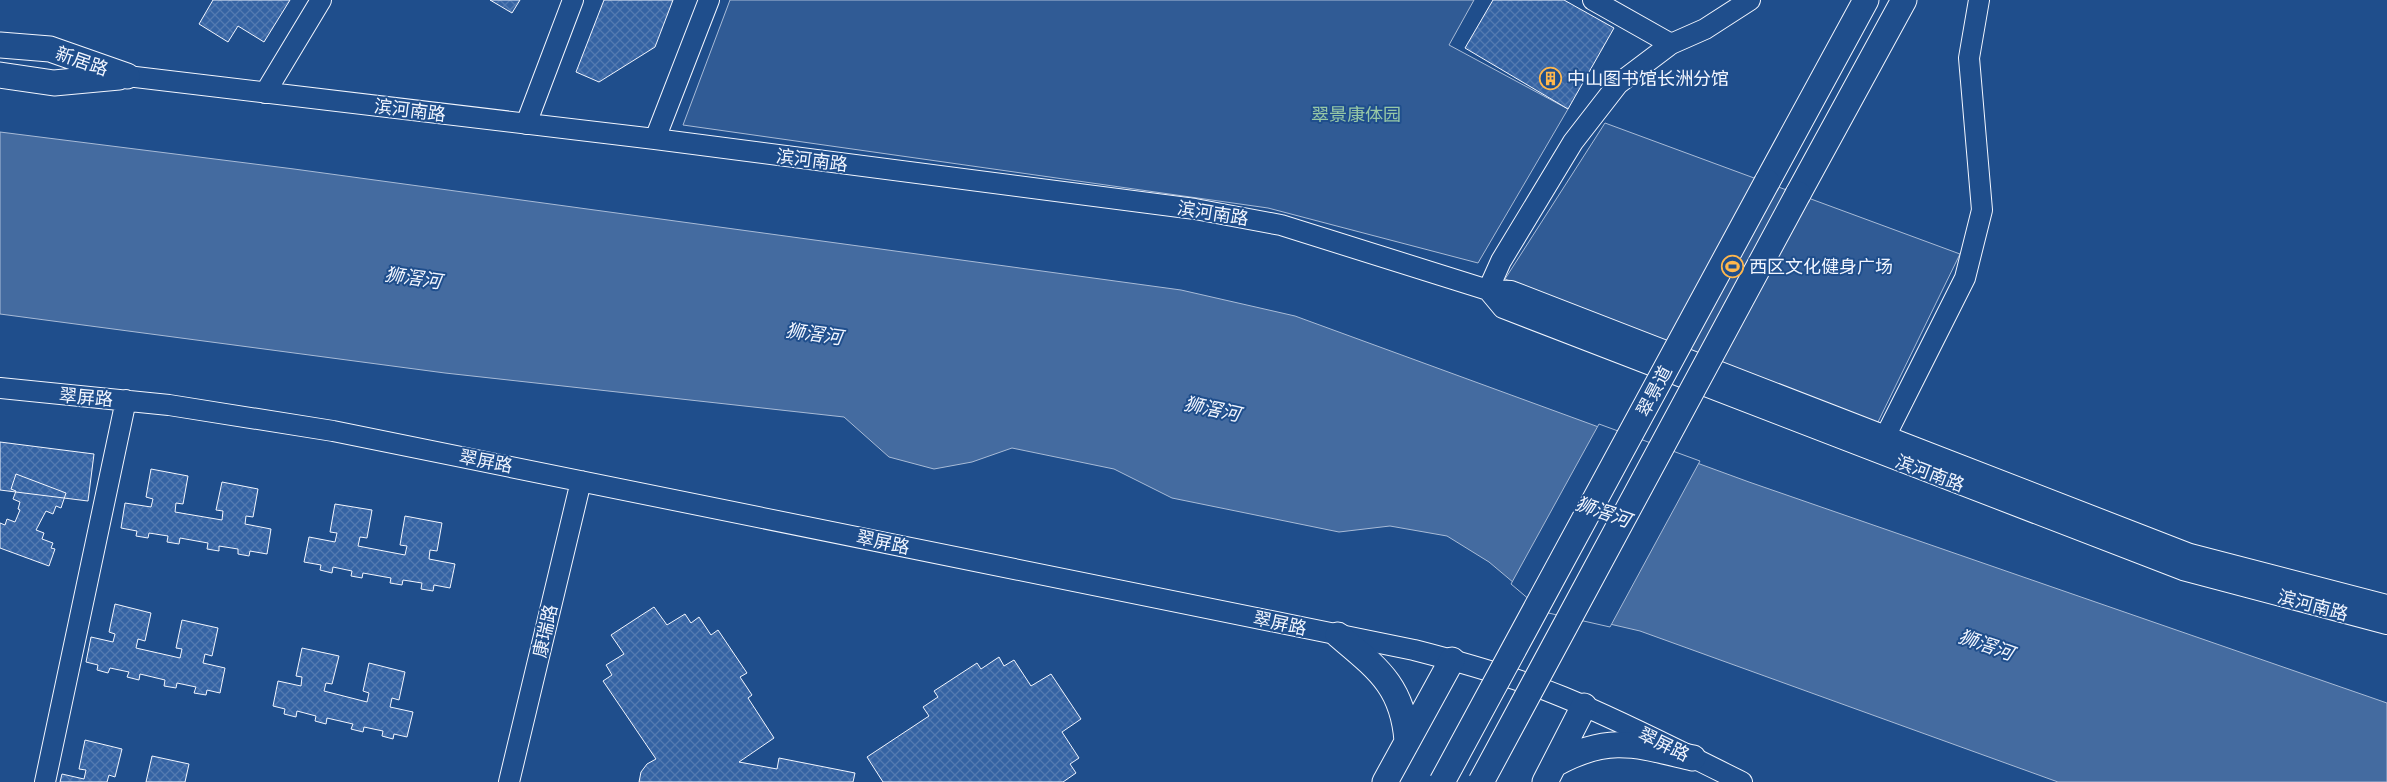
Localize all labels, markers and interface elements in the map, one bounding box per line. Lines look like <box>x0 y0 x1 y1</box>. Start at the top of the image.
street label: 新居路 <box>53 42 111 80</box>
building icon: 中山图书馆长洲分馆 <box>1539 66 1563 90</box>
place label: 中山图书馆长洲分馆 <box>1567 68 1729 89</box>
street label: 滨河南路 <box>373 95 447 125</box>
park label: 翠景康体园 <box>1311 104 1401 125</box>
street label: 滨河南路 <box>775 145 849 175</box>
street label: 滨河南路 <box>1176 197 1250 229</box>
sports icon: 西区文化健身广场 <box>1721 254 1745 278</box>
place label: 西区文化健身广场 <box>1749 256 1893 277</box>
water label: 狮滘河 <box>383 263 447 294</box>
water label: 狮滘河 <box>784 319 848 350</box>
street label: 翠景道 <box>1632 362 1676 420</box>
street label: 翠屏路 <box>58 384 114 410</box>
water label: 狮滘河 <box>1182 392 1246 427</box>
street label: 翠屏路 <box>457 446 515 476</box>
street label: 滨河南路 <box>1893 450 1967 496</box>
water label: 狮滘河 <box>1572 492 1637 533</box>
street label: 翠屏路 <box>854 526 912 558</box>
street label: 滨河南路 <box>2276 586 2350 624</box>
street label: 康瑞路 <box>529 602 561 660</box>
street label: 翠屏路 <box>1251 607 1309 639</box>
water label: 狮滘河 <box>1955 625 2020 666</box>
street label: 翠屏路 <box>1635 723 1693 765</box>

